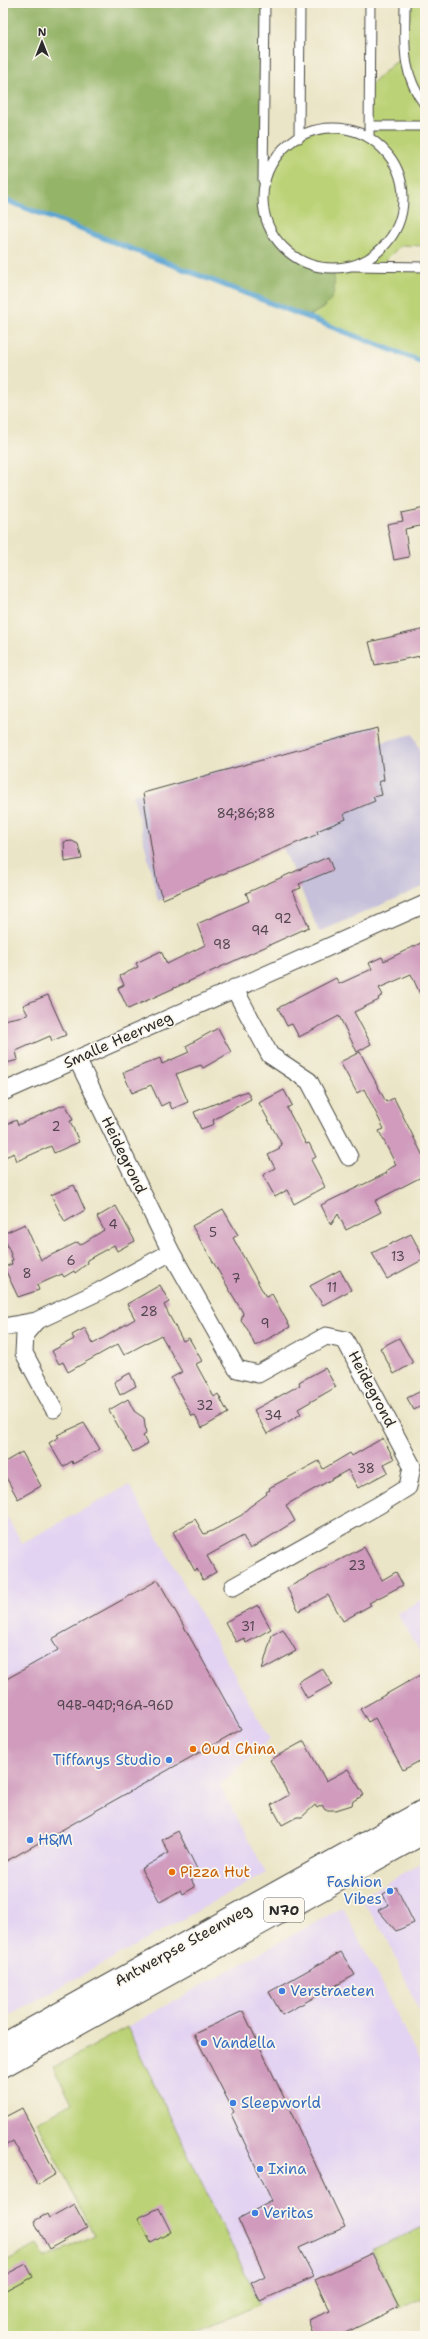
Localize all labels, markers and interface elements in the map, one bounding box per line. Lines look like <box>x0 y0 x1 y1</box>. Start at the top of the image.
north arrow <box>22 22 62 62</box>
text: N <box>38 25 47 40</box>
house number: 84;86;88 <box>217 805 275 822</box>
house number: 92 <box>274 910 292 927</box>
house number: 94 <box>251 922 269 939</box>
house number: 98 <box>213 936 231 953</box>
street label: Smalle Heerweg <box>60 1007 176 1073</box>
street label: Heidegrond <box>97 1113 152 1197</box>
house number: 2 <box>51 1118 61 1135</box>
house number: 4 <box>108 1216 118 1233</box>
house number: 5 <box>209 1224 217 1241</box>
house number: 13 <box>391 1248 405 1265</box>
house number: 6 <box>66 1252 76 1269</box>
house number: 8 <box>22 1265 32 1282</box>
house number: 7 <box>231 1270 241 1287</box>
house number: 11 <box>327 1279 337 1296</box>
house number: 28 <box>140 1303 158 1320</box>
house number: 9 <box>260 1315 270 1332</box>
street label: Heidegrond <box>343 1347 401 1431</box>
house number: 32 <box>196 1397 214 1414</box>
house number: 34 <box>264 1407 282 1424</box>
house number: 38 <box>357 1460 375 1477</box>
house number: 23 <box>348 1557 366 1574</box>
house number: 31 <box>241 1618 255 1635</box>
house number: 94B-94D;96A-96D <box>57 1697 173 1714</box>
place label: Oud China <box>201 1739 276 1759</box>
marker: Oud China <box>188 1744 198 1754</box>
place label: Tiffanys Studio <box>53 1750 161 1770</box>
marker: Tiffanys Studio <box>164 1755 174 1765</box>
place label: H&M <box>38 1830 73 1850</box>
marker: H&M <box>25 1835 35 1845</box>
place label: Pizza Hut <box>180 1862 250 1882</box>
marker: Pizza Hut <box>167 1867 177 1877</box>
place label: Fashion Vibes <box>326 1872 382 1909</box>
marker: Fashion Vibes <box>385 1886 395 1896</box>
road number: N70 <box>264 1898 304 1922</box>
street label: Antwerpse Steenweg <box>111 1899 255 1991</box>
place label: Verstraeten <box>290 1981 374 2001</box>
marker: Verstraeten <box>277 1986 287 1996</box>
place label: Vandella <box>212 2033 276 2053</box>
marker: Vandella <box>199 2038 209 2048</box>
place label: Sleepworld <box>241 2093 322 2113</box>
marker: Sleepworld <box>228 2098 238 2108</box>
place label: Ixina <box>268 2159 307 2179</box>
marker: Ixina <box>255 2164 265 2174</box>
place label: Veritas <box>263 2203 314 2223</box>
marker: Veritas <box>250 2208 260 2218</box>

